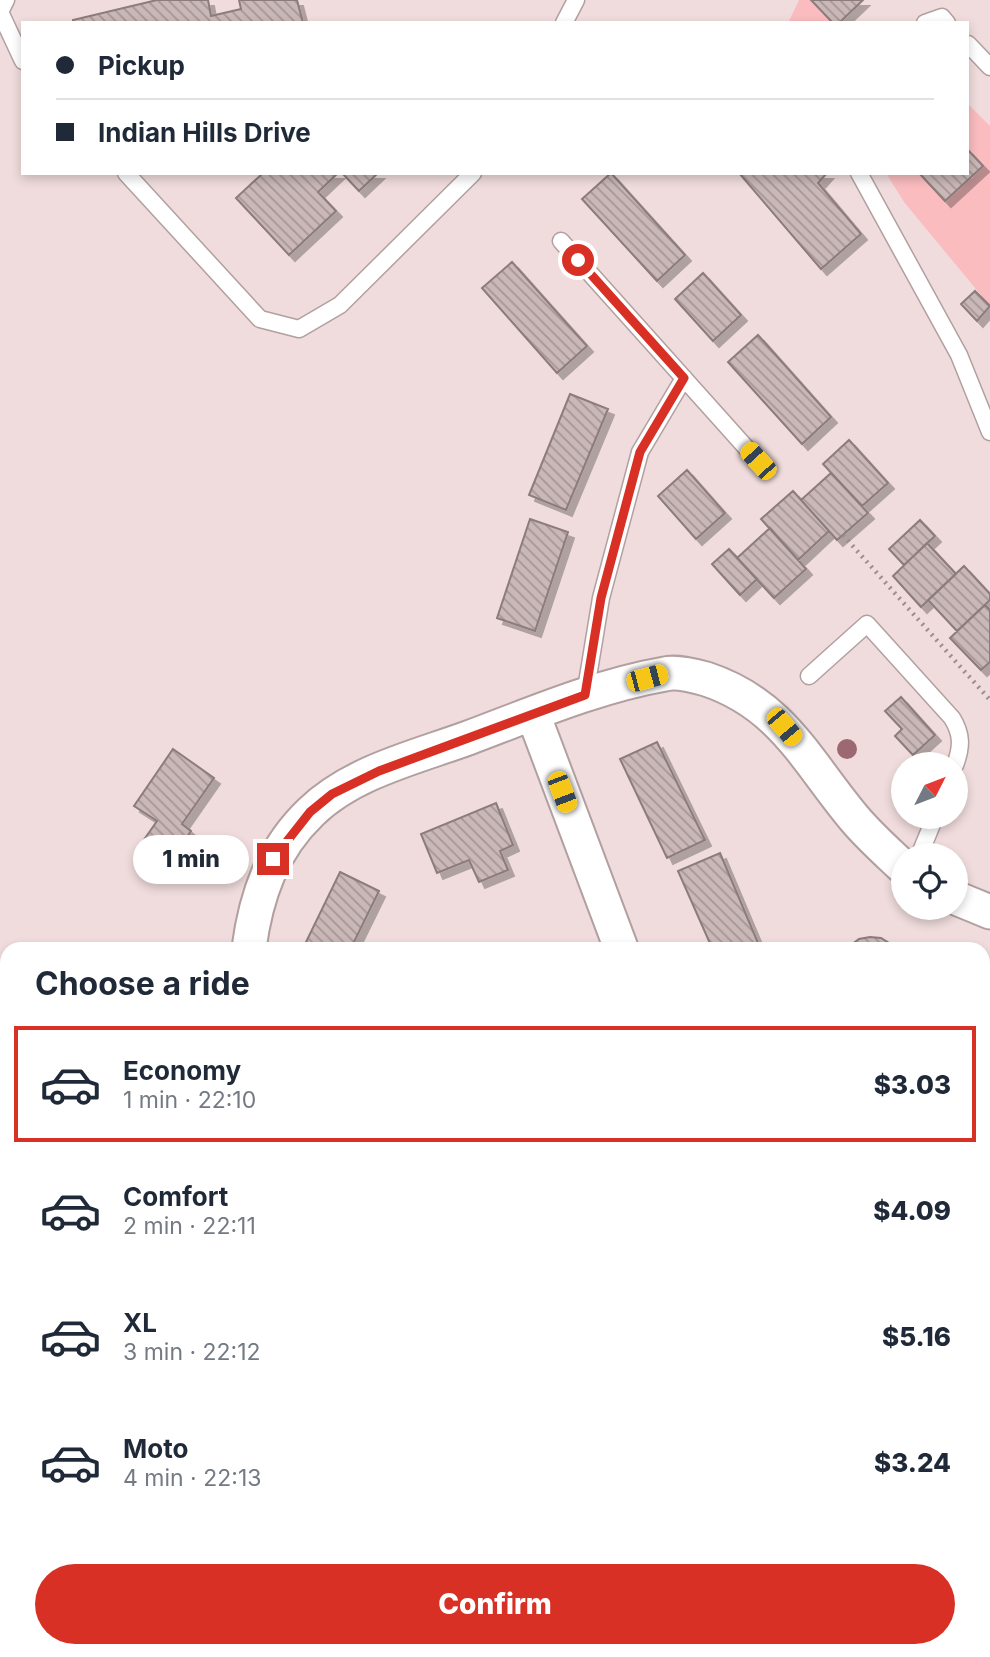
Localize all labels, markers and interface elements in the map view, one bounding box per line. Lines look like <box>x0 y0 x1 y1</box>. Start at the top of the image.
text: Pickup <box>98 50 185 81</box>
text: Indian Hills Drive <box>98 117 311 148</box>
route start <box>562 244 594 276</box>
car <box>737 438 780 484</box>
car <box>624 662 671 694</box>
car <box>763 704 806 750</box>
north arrow <box>891 752 968 830</box>
map controls <box>891 752 968 920</box>
car <box>545 769 580 815</box>
callout: 1 min <box>133 834 248 884</box>
route end <box>257 843 289 875</box>
button: locate <box>891 843 968 920</box>
text: 1 min <box>162 845 220 873</box>
text: Choose a ride <box>35 964 250 1003</box>
icon: car <box>39 1053 102 1116</box>
text: Economy <box>123 1055 241 1086</box>
text: $3.03 <box>874 1069 951 1100</box>
text: 1 min · 22:10 <box>123 1086 256 1114</box>
icon: car <box>39 1179 102 1242</box>
text: Comfort <box>123 1181 228 1212</box>
text: $4.09 <box>873 1195 951 1226</box>
text: 2 min · 22:11 <box>123 1212 256 1240</box>
icon: car <box>39 1305 102 1368</box>
text: XL <box>123 1307 157 1338</box>
text: $5.16 <box>882 1321 951 1352</box>
text: 3 min · 22:12 <box>123 1338 261 1366</box>
icon: car <box>39 1431 102 1494</box>
text: Moto <box>123 1433 188 1464</box>
text: $3.24 <box>874 1447 951 1478</box>
text: 4 min · 22:13 <box>123 1464 261 1492</box>
button: Confirm <box>35 1564 955 1644</box>

